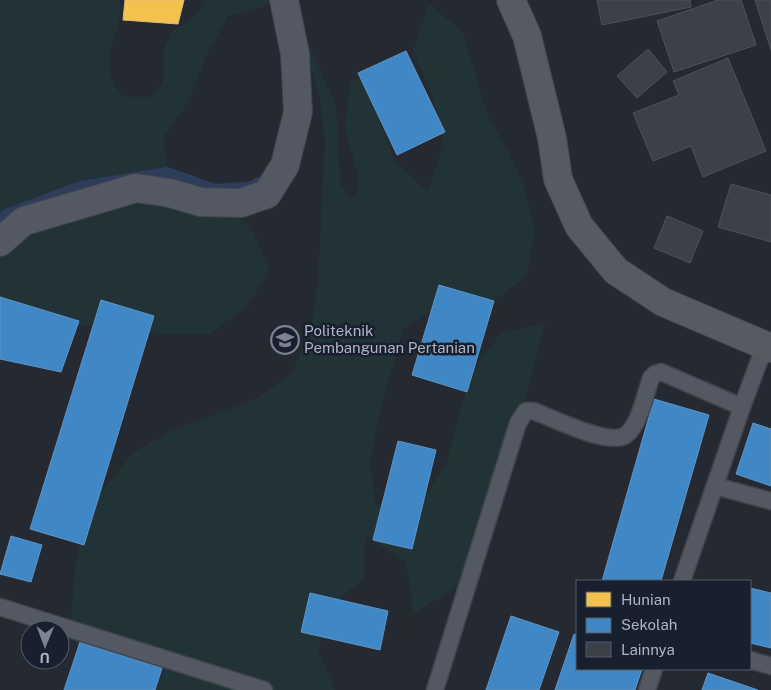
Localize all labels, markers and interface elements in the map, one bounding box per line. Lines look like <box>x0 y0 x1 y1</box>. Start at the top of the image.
place label: Politeknik Pembangunan Pertanian <box>304 322 475 356</box>
school or university icon: Politeknik Pembangunan Pertanian <box>270 325 300 355</box>
legend <box>576 580 751 670</box>
text: Hunian <box>621 591 671 608</box>
text: Sekolah <box>621 616 678 633</box>
north arrow <box>20 620 70 670</box>
text: Lainnya <box>621 641 675 658</box>
text: U <box>40 650 50 666</box>

